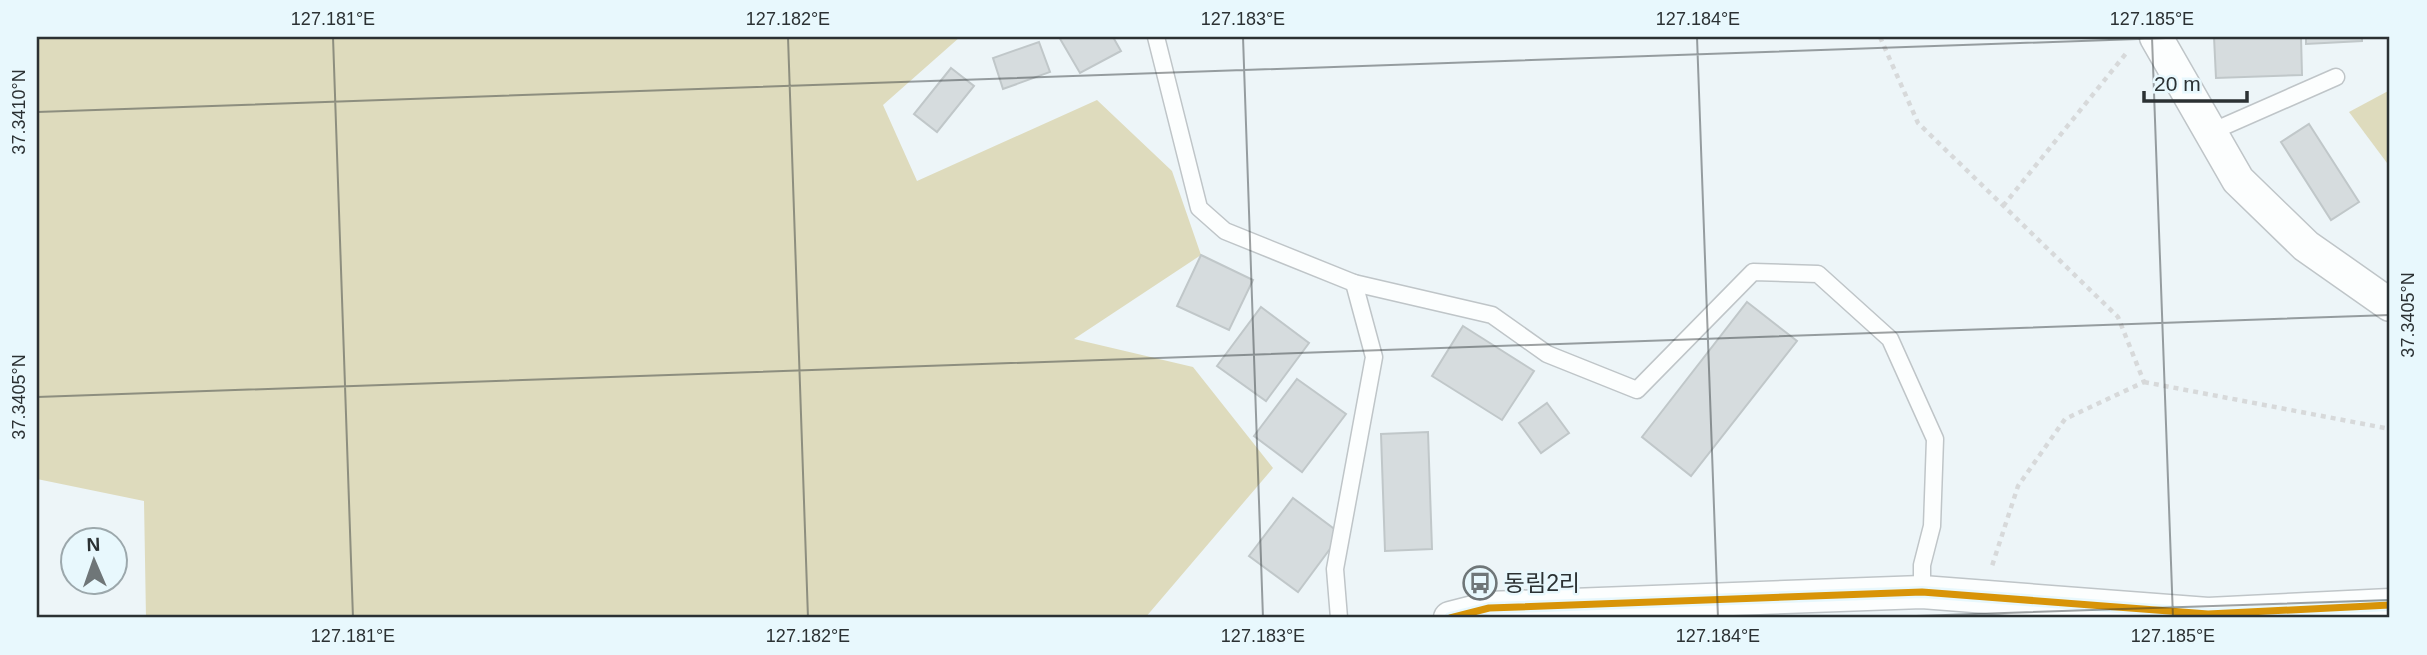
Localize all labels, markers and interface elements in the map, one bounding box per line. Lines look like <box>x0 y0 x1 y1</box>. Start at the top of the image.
text: 127.181°E <box>291 9 375 29</box>
text: 127.182°E <box>746 9 830 29</box>
text: 127.183°E <box>1201 9 1285 29</box>
text: 127.184°E <box>1656 9 1740 29</box>
text: 127.185°E <box>2110 9 2194 29</box>
scale bar <box>2144 60 2247 104</box>
text: 37.3410°N <box>9 69 29 155</box>
text: 20 m <box>2154 72 2201 95</box>
text: 37.3405°N <box>2398 272 2418 358</box>
text: 37.3405°N <box>9 354 29 440</box>
north arrow <box>60 526 130 596</box>
text: N <box>86 534 101 555</box>
bus stop icon: 동림2리 <box>1461 564 1499 602</box>
place label: 동림2리 <box>1504 570 1580 596</box>
text: 127.181°E <box>311 626 395 646</box>
text: 127.182°E <box>766 626 850 646</box>
text: 127.183°E <box>1221 626 1305 646</box>
text: 127.184°E <box>1676 626 1760 646</box>
text: 127.185°E <box>2131 626 2215 646</box>

